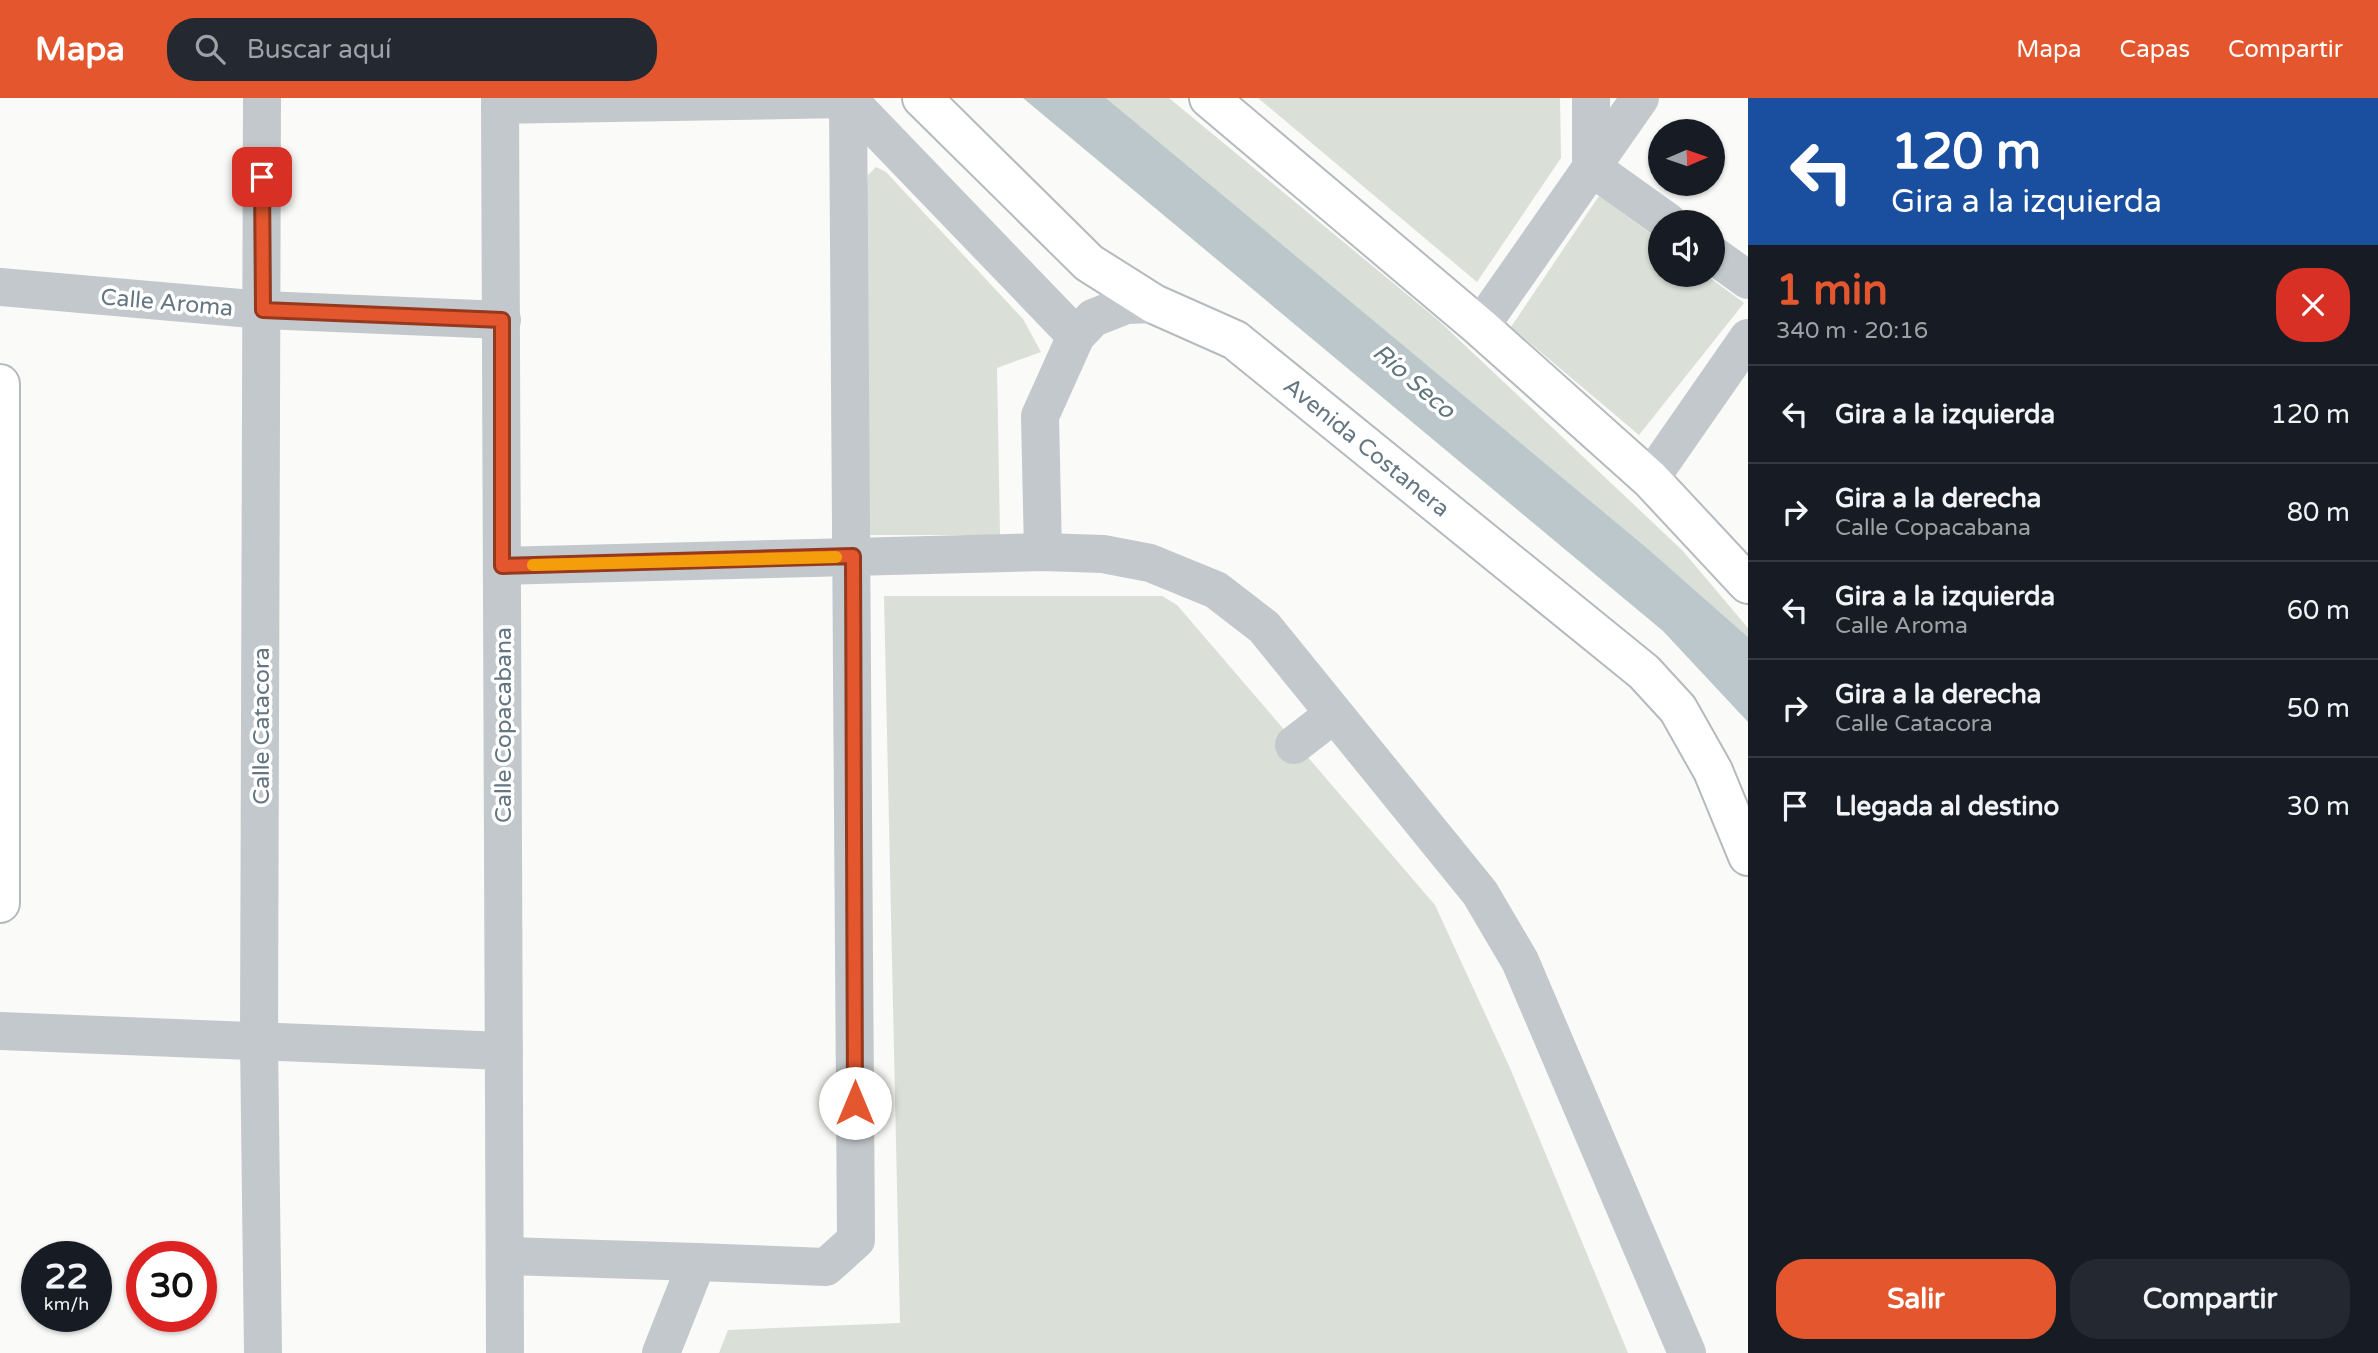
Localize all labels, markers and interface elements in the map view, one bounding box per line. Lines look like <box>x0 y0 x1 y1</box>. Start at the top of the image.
search box <box>167 18 657 81</box>
text: Mapa <box>35 30 125 69</box>
icon: search <box>191 30 229 68</box>
text: Buscar aquí <box>247 34 391 65</box>
text: Mapa <box>2016 35 2082 64</box>
text: Capas <box>2120 35 2190 64</box>
text: Compartir <box>2228 35 2343 64</box>
north arrow <box>1648 119 1726 196</box>
map controls <box>1648 119 1725 287</box>
text: 120 m <box>1891 123 2041 182</box>
icon: left <box>1776 126 1867 217</box>
pin <box>232 147 292 207</box>
icon: arrive <box>243 158 281 196</box>
text: Gira a la izquierda <box>1891 183 2162 221</box>
button: sound <box>1648 210 1725 287</box>
text: 1 min <box>1776 265 1888 316</box>
button: close <box>2276 268 2350 342</box>
street label: Calle Aroma <box>100 283 234 323</box>
text: 340 m · 20:16 <box>1776 317 1928 345</box>
water label: Río Seco <box>1367 338 1462 426</box>
street label: Avenida Costanera <box>1278 372 1455 523</box>
icon: left <box>1776 395 1814 433</box>
text: Gira a la izquierda <box>1835 399 2055 430</box>
text: 120 m <box>2270 399 2350 430</box>
text: Gira a la derecha <box>1835 483 2041 514</box>
icon: right <box>1776 493 1814 531</box>
text: 80 m <box>2287 497 2350 528</box>
text: Calle Copacabana <box>1835 514 2031 542</box>
text: Gira a la izquierda <box>1835 581 2055 612</box>
icon: left <box>1776 591 1814 629</box>
text: 60 m <box>2287 595 2350 626</box>
text: Calle Aroma <box>1835 612 1968 640</box>
street label: Calle Copacabana <box>490 627 518 823</box>
street label: Calle Catacora <box>248 647 276 805</box>
text: Gira a la derecha <box>1835 679 2041 710</box>
icon: right <box>1776 689 1814 727</box>
text: 50 m <box>2287 693 2350 724</box>
text: Calle Catacora <box>1835 710 1993 738</box>
icon: arrive <box>1776 787 1814 825</box>
text: Llegada al destino <box>1835 791 2059 822</box>
text: 30 m <box>2287 791 2350 822</box>
position arrow <box>818 1066 892 1140</box>
speed limit sign: 30 <box>126 1241 217 1332</box>
text: 22 <box>45 1256 88 1298</box>
button: Salir <box>1776 1259 2056 1339</box>
button: Compartir <box>2070 1259 2350 1339</box>
text: km/h <box>44 1293 89 1315</box>

